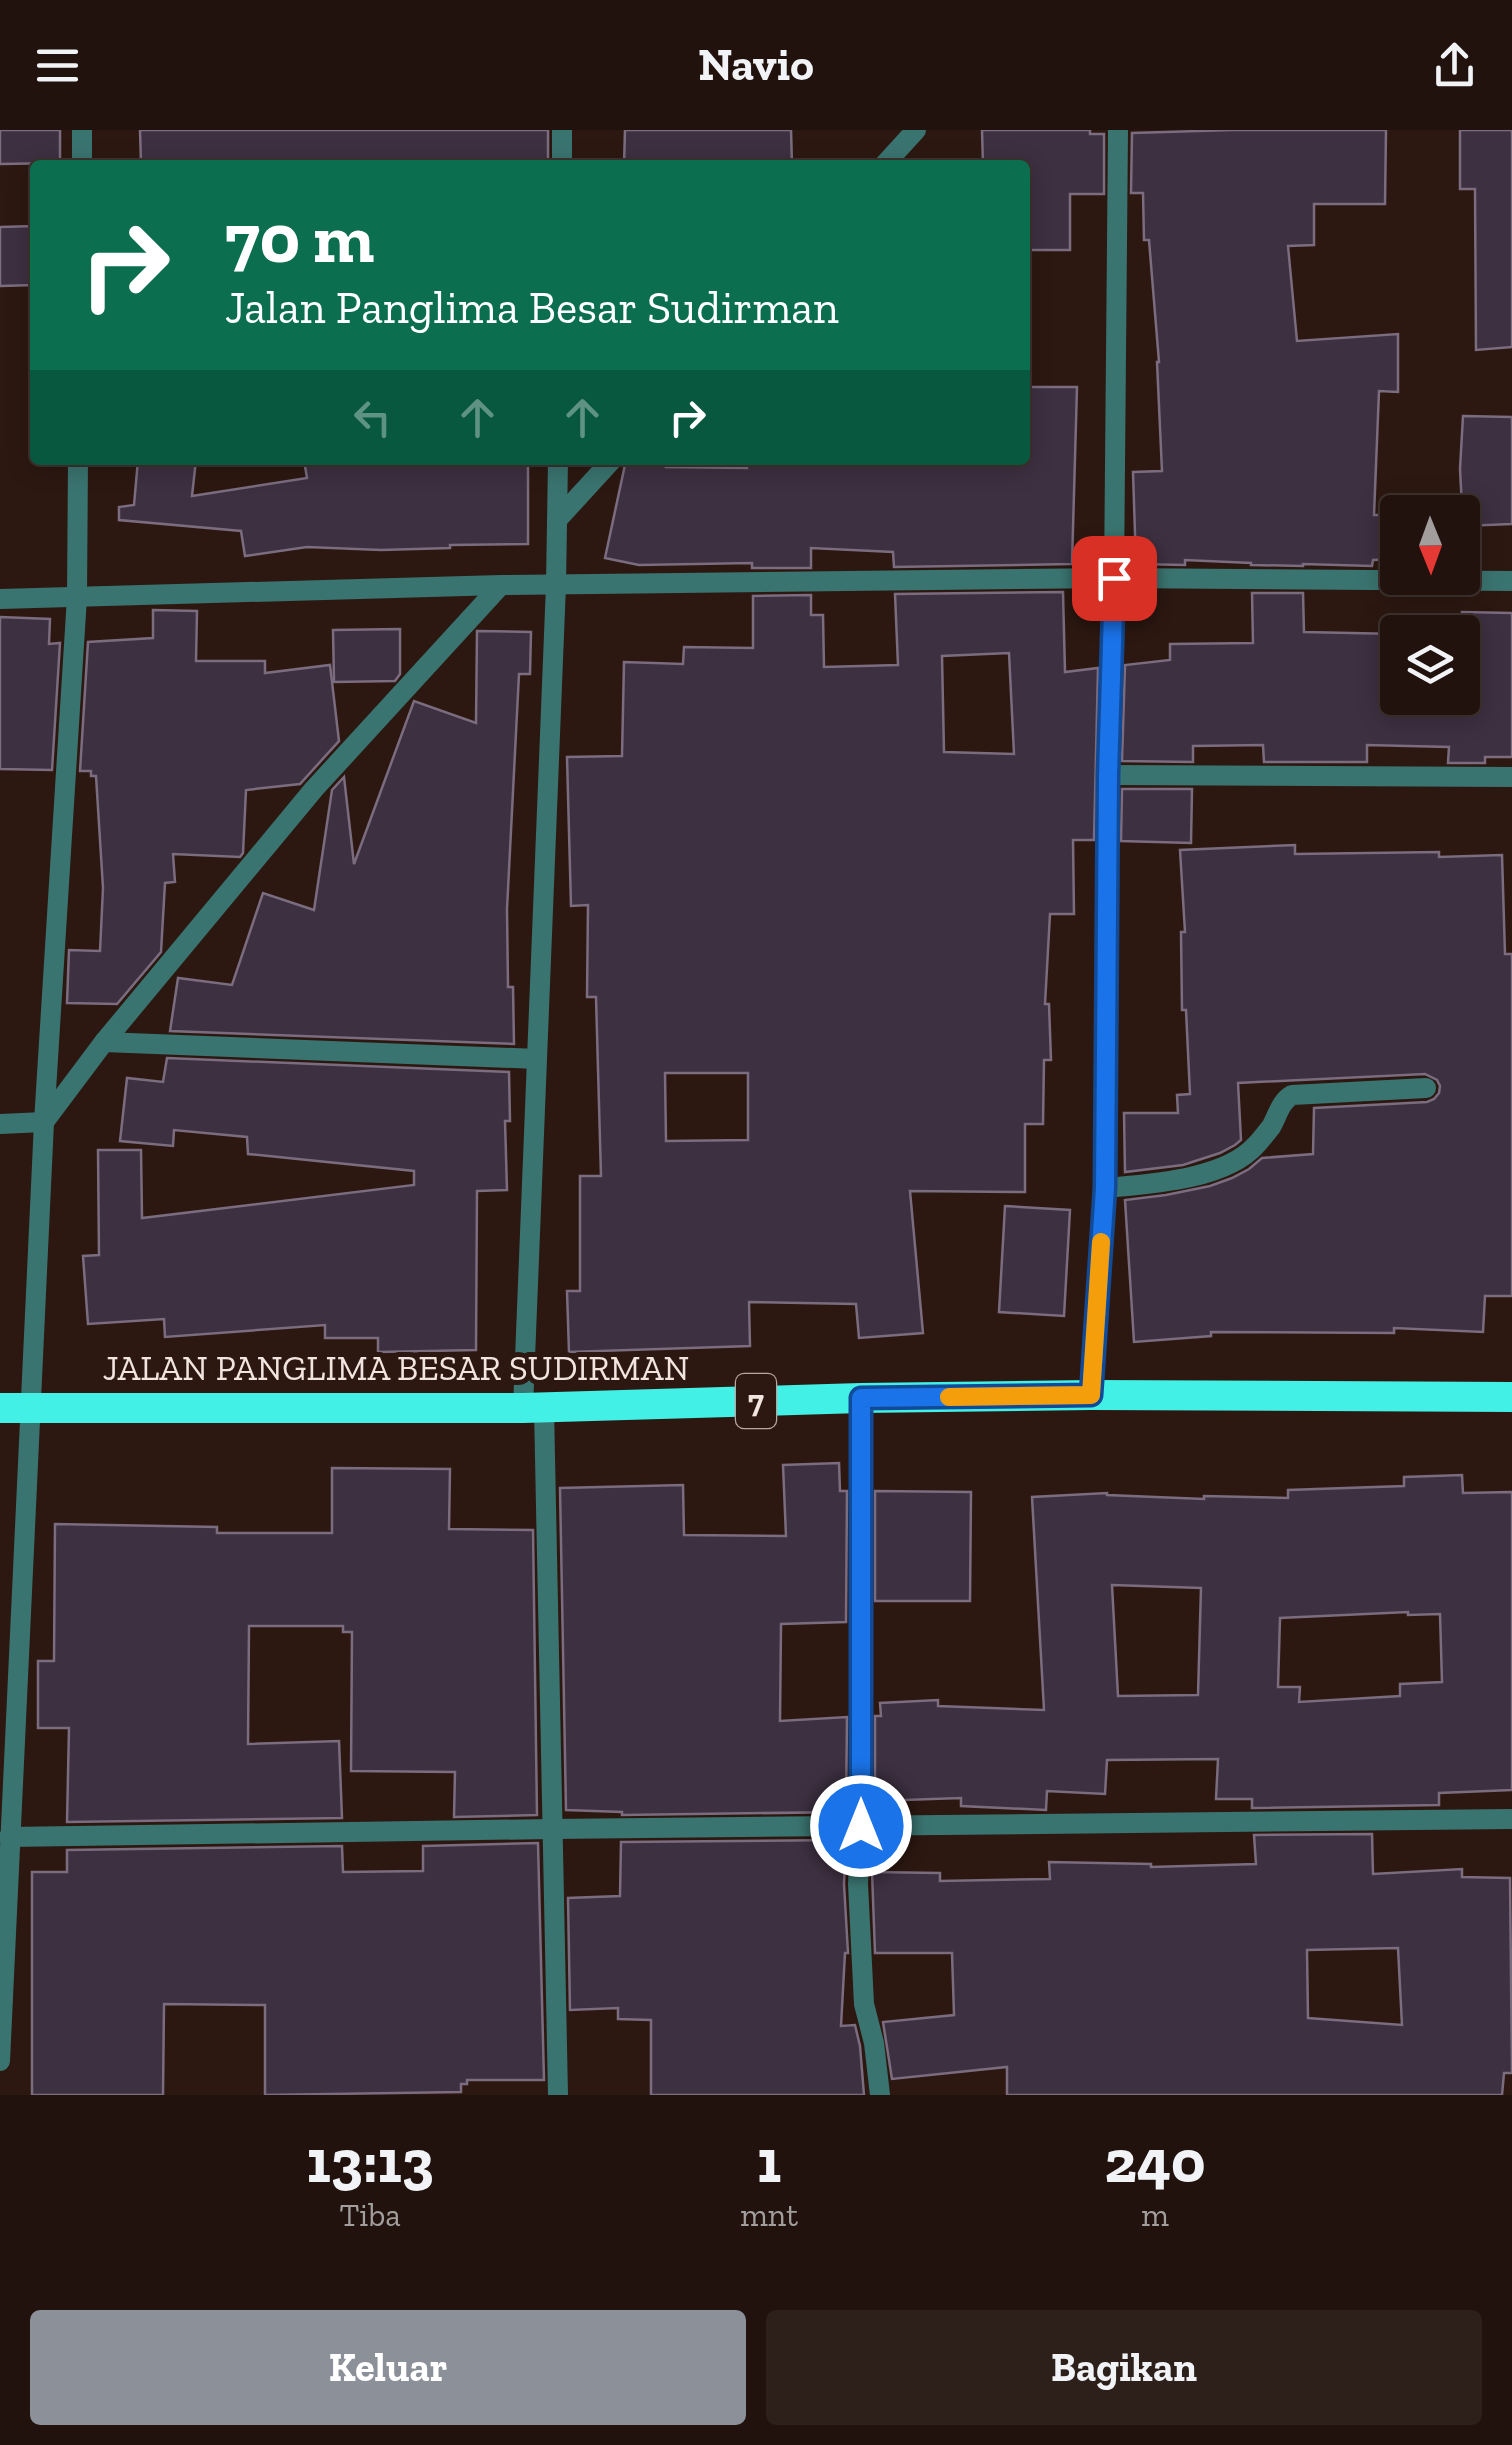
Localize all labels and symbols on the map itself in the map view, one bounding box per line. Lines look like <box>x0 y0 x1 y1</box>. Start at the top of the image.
north arrow <box>1380 495 1480 595</box>
pin <box>1072 536 1157 621</box>
street label: JALAN PANGLIMA BESAR SUDIRMAN <box>103 1347 689 1389</box>
road number: 7 <box>736 1374 776 1428</box>
position arrow <box>809 1774 913 1878</box>

